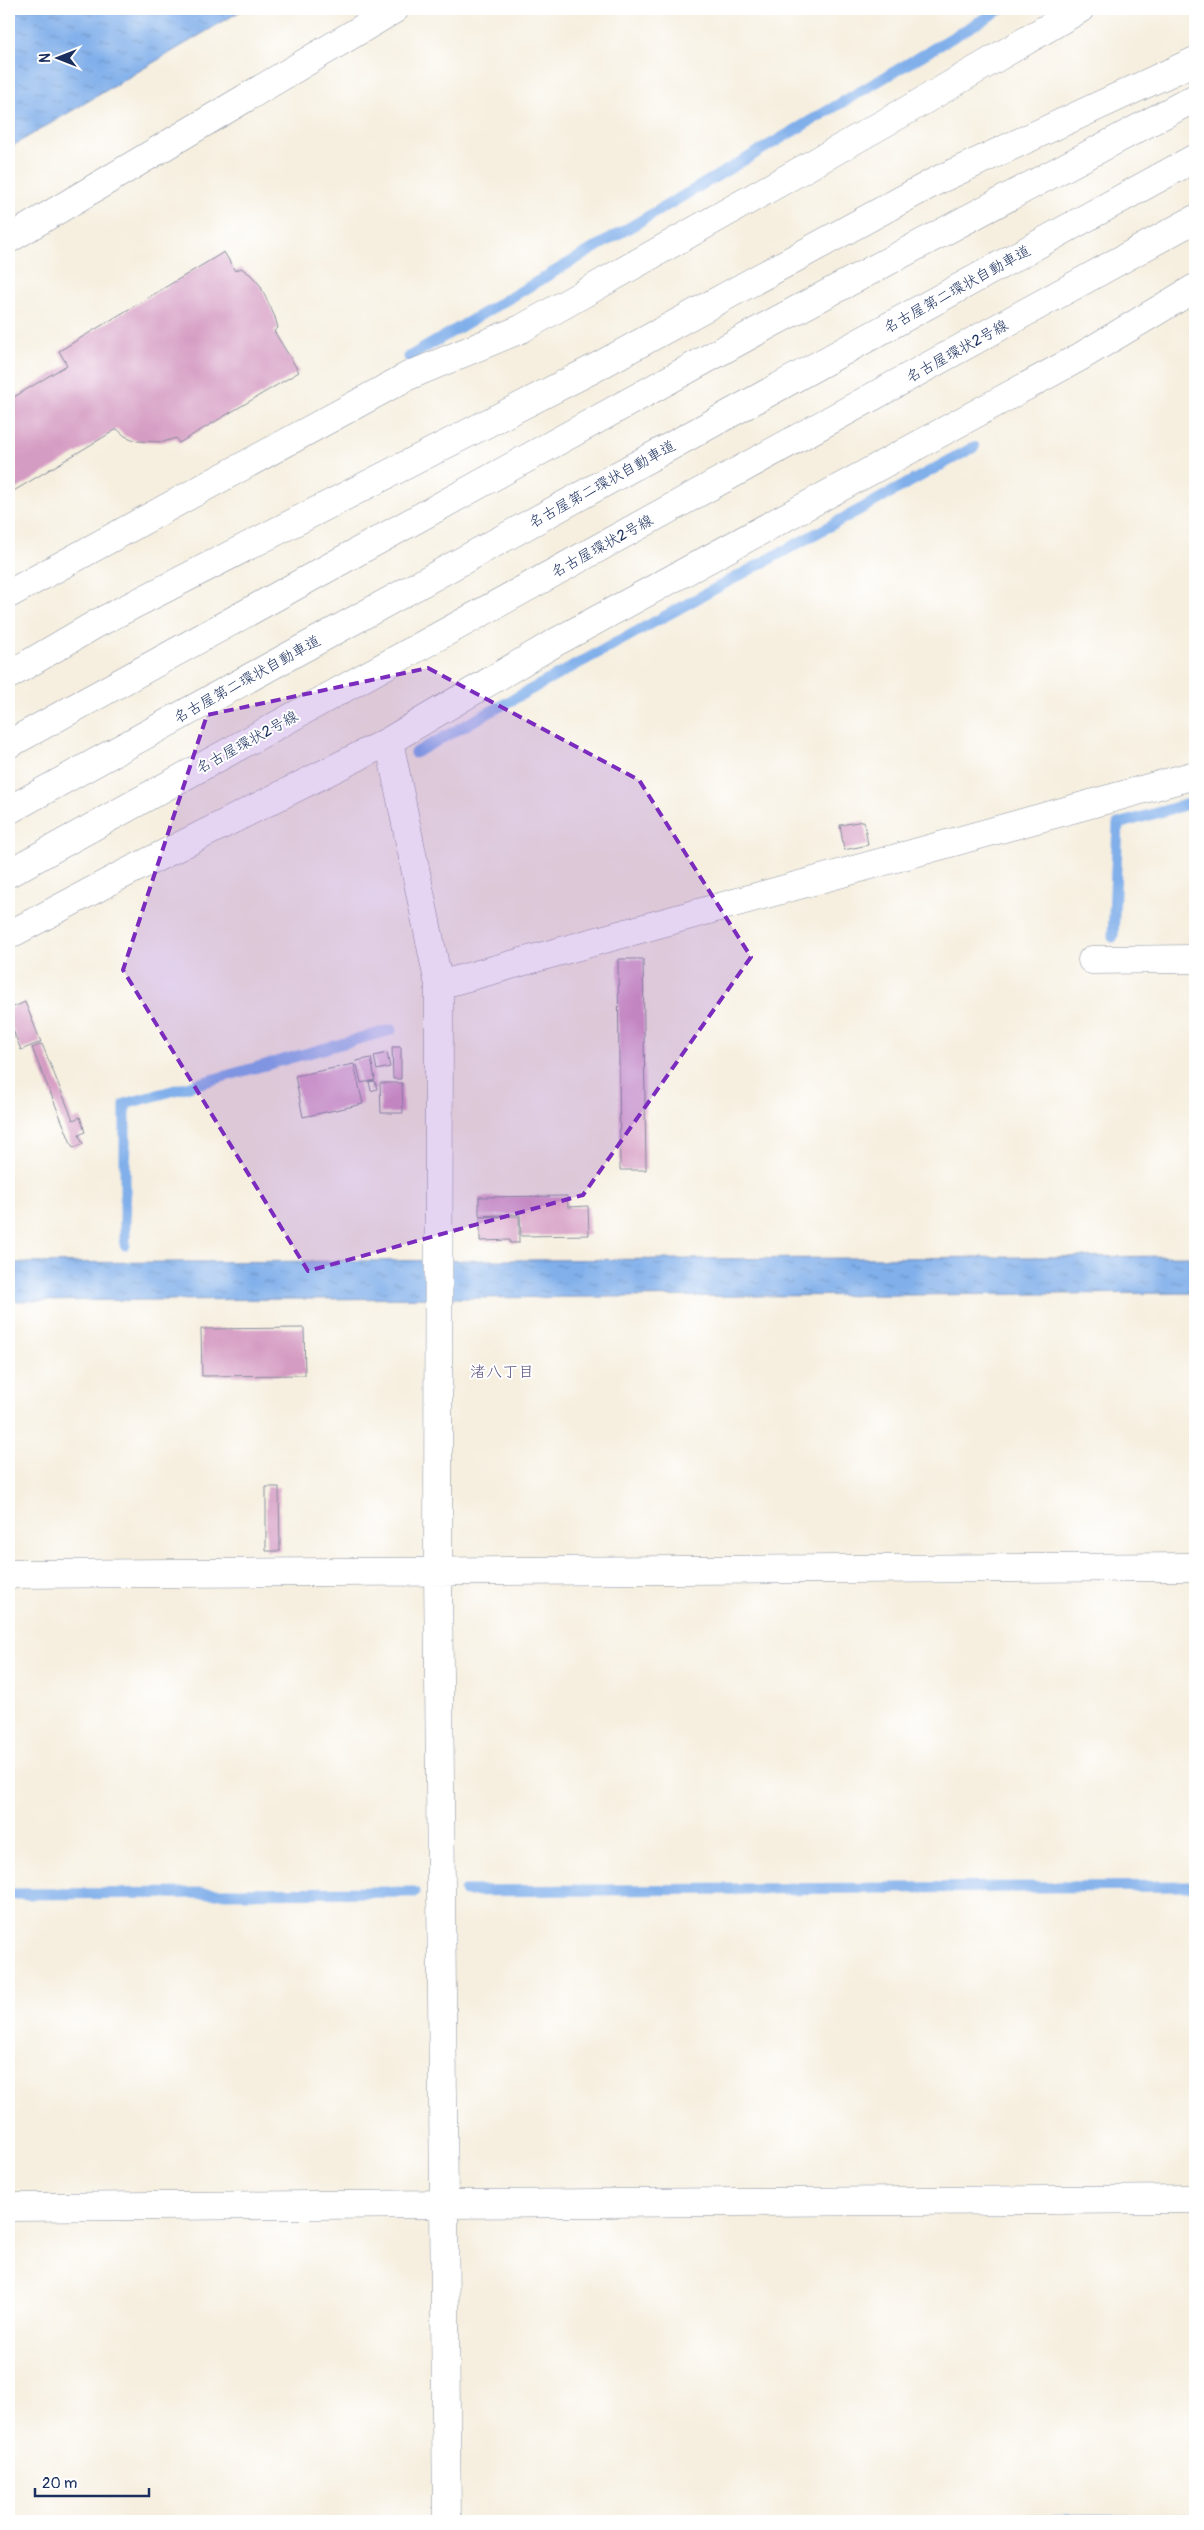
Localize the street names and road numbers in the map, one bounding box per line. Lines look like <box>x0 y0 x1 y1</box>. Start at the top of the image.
street label: 名古屋第二環状自動車道 <box>880 241 1034 338</box>
street label: 名古屋環状2号線 <box>903 316 1011 387</box>
street label: 名古屋第二環状自動車道 <box>525 436 679 533</box>
street label: 名古屋環状2号線 <box>548 511 656 582</box>
street label: 名古屋第二環状自動車道 <box>170 631 324 728</box>
street label: 名古屋環状2号線 <box>193 707 301 778</box>

